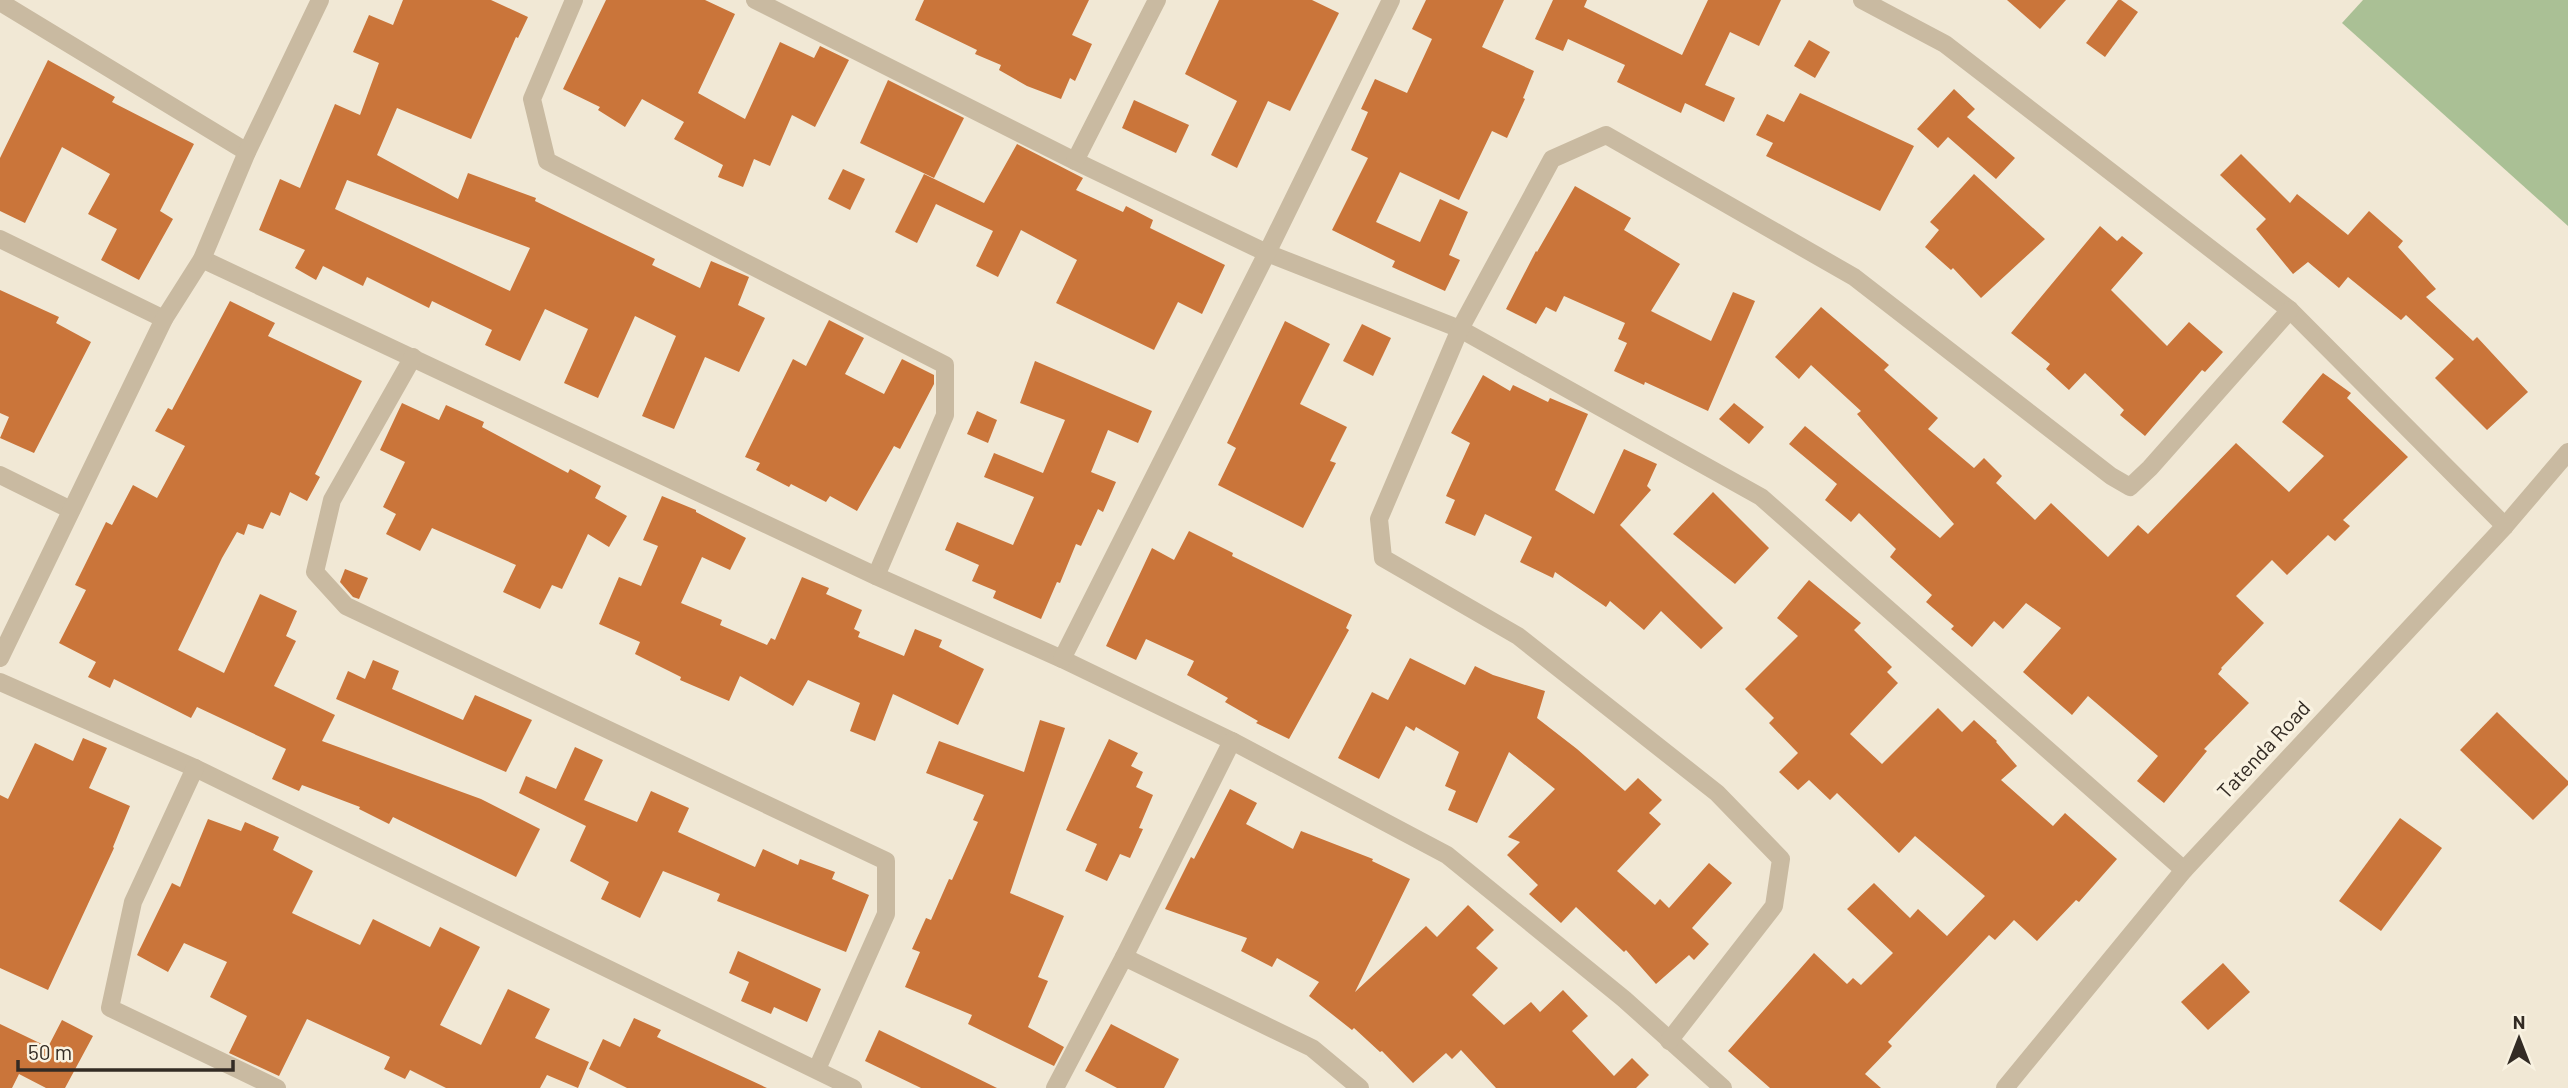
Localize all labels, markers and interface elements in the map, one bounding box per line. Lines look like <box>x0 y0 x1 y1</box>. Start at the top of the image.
street label: Tatenda Road <box>2211 695 2315 803</box>
north arrow <box>2484 1004 2554 1074</box>
text: N <box>2513 1010 2525 1033</box>
scale bar <box>18 1028 233 1072</box>
text: 50 m <box>28 1039 72 1064</box>

